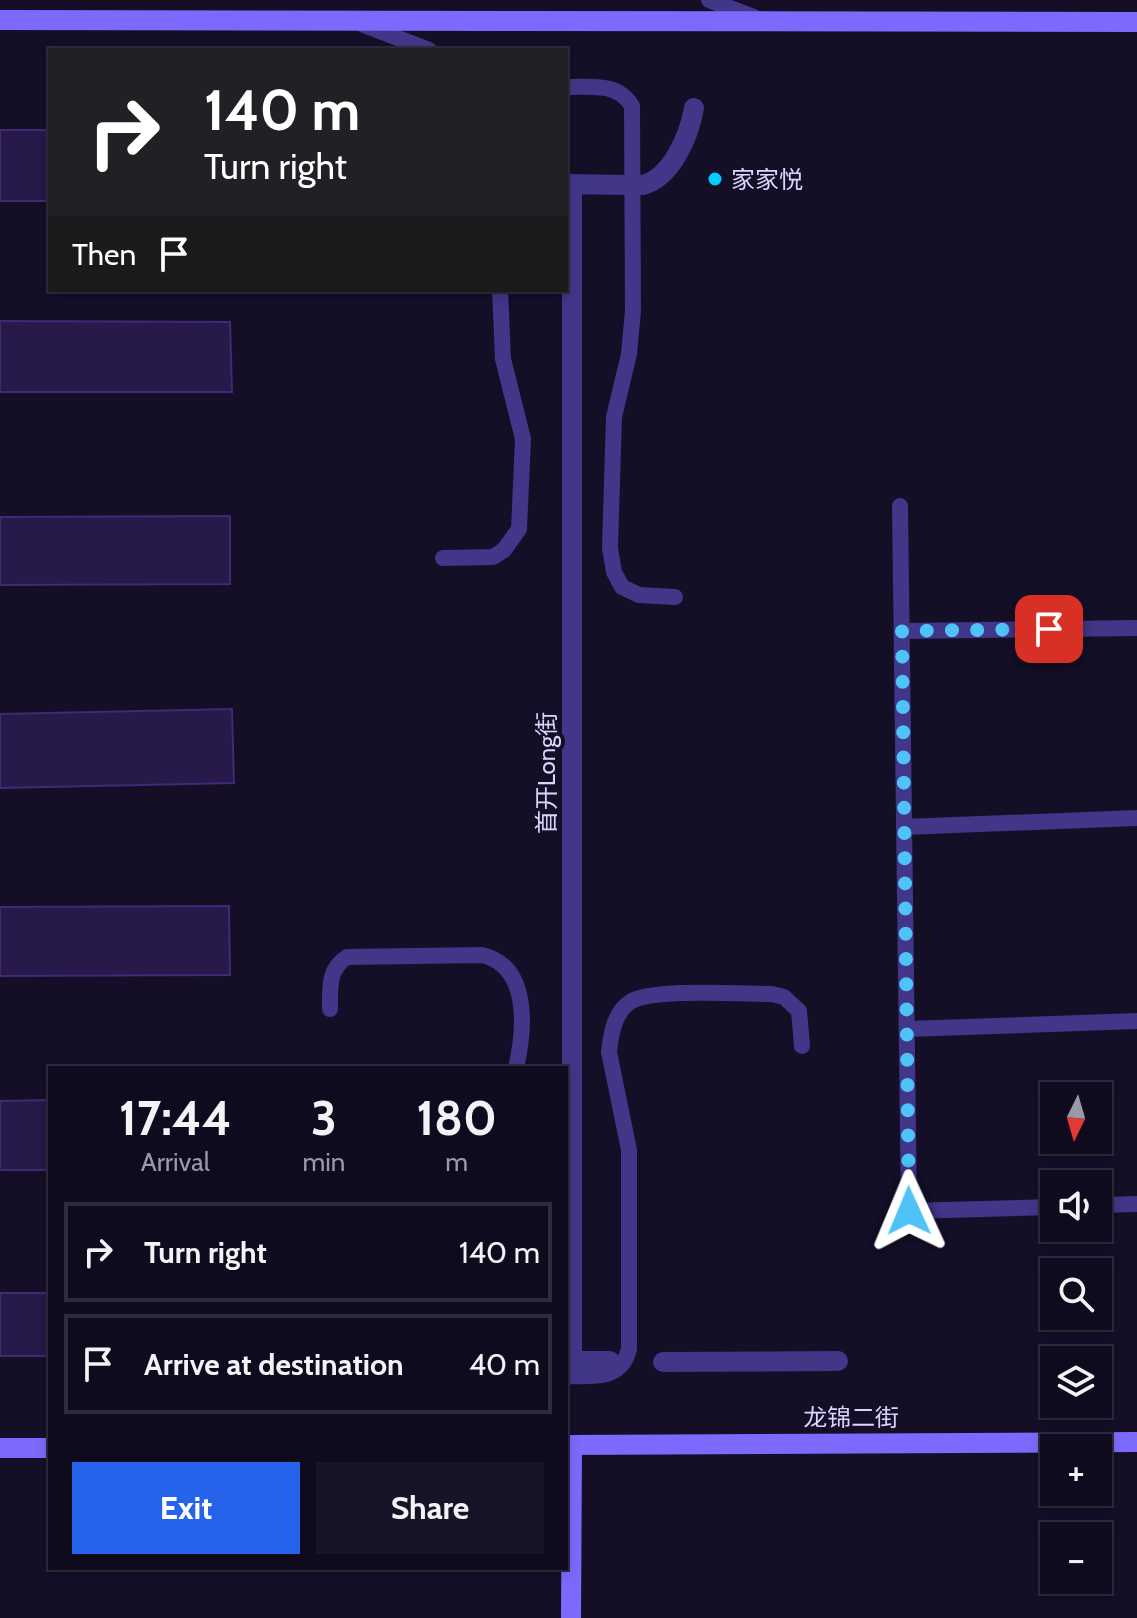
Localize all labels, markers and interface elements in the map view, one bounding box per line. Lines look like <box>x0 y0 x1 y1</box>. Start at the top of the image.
text: 140 m <box>204 76 360 144</box>
icon: right <box>72 80 176 184</box>
text: Turn right <box>204 144 347 188</box>
place label: 家家悦 <box>731 165 803 194</box>
marker: 家家悦 <box>706 170 724 188</box>
icon: arrive <box>152 232 196 276</box>
text: Then <box>72 236 136 273</box>
pin <box>1015 595 1083 663</box>
icon: arrive <box>1027 607 1071 651</box>
street label: 首开Long街 <box>532 712 561 834</box>
north arrow <box>1040 1082 1112 1154</box>
map controls <box>1040 1082 1112 1594</box>
text: 17:44 <box>119 1089 231 1147</box>
text: 3 <box>311 1089 337 1147</box>
text: 180 <box>416 1089 497 1147</box>
text: Arrival <box>141 1146 210 1178</box>
text: min <box>303 1146 345 1178</box>
text: m <box>445 1146 468 1178</box>
position arrow <box>867 1169 951 1253</box>
button: sound <box>1040 1170 1112 1242</box>
icon: right <box>76 1230 120 1274</box>
text: Turn right <box>144 1234 267 1271</box>
text: 140 m <box>459 1234 540 1271</box>
button: search <box>1040 1258 1112 1330</box>
icon: arrive <box>76 1342 120 1386</box>
text: Arrive at destination <box>144 1346 404 1383</box>
text: 40 m <box>469 1346 540 1383</box>
button: layers <box>1040 1346 1112 1418</box>
street label: 龙锦二街 <box>803 1403 899 1432</box>
button: + <box>1040 1434 1112 1506</box>
button: Exit <box>72 1462 300 1554</box>
button: Share <box>316 1462 544 1554</box>
button: − <box>1040 1522 1112 1594</box>

